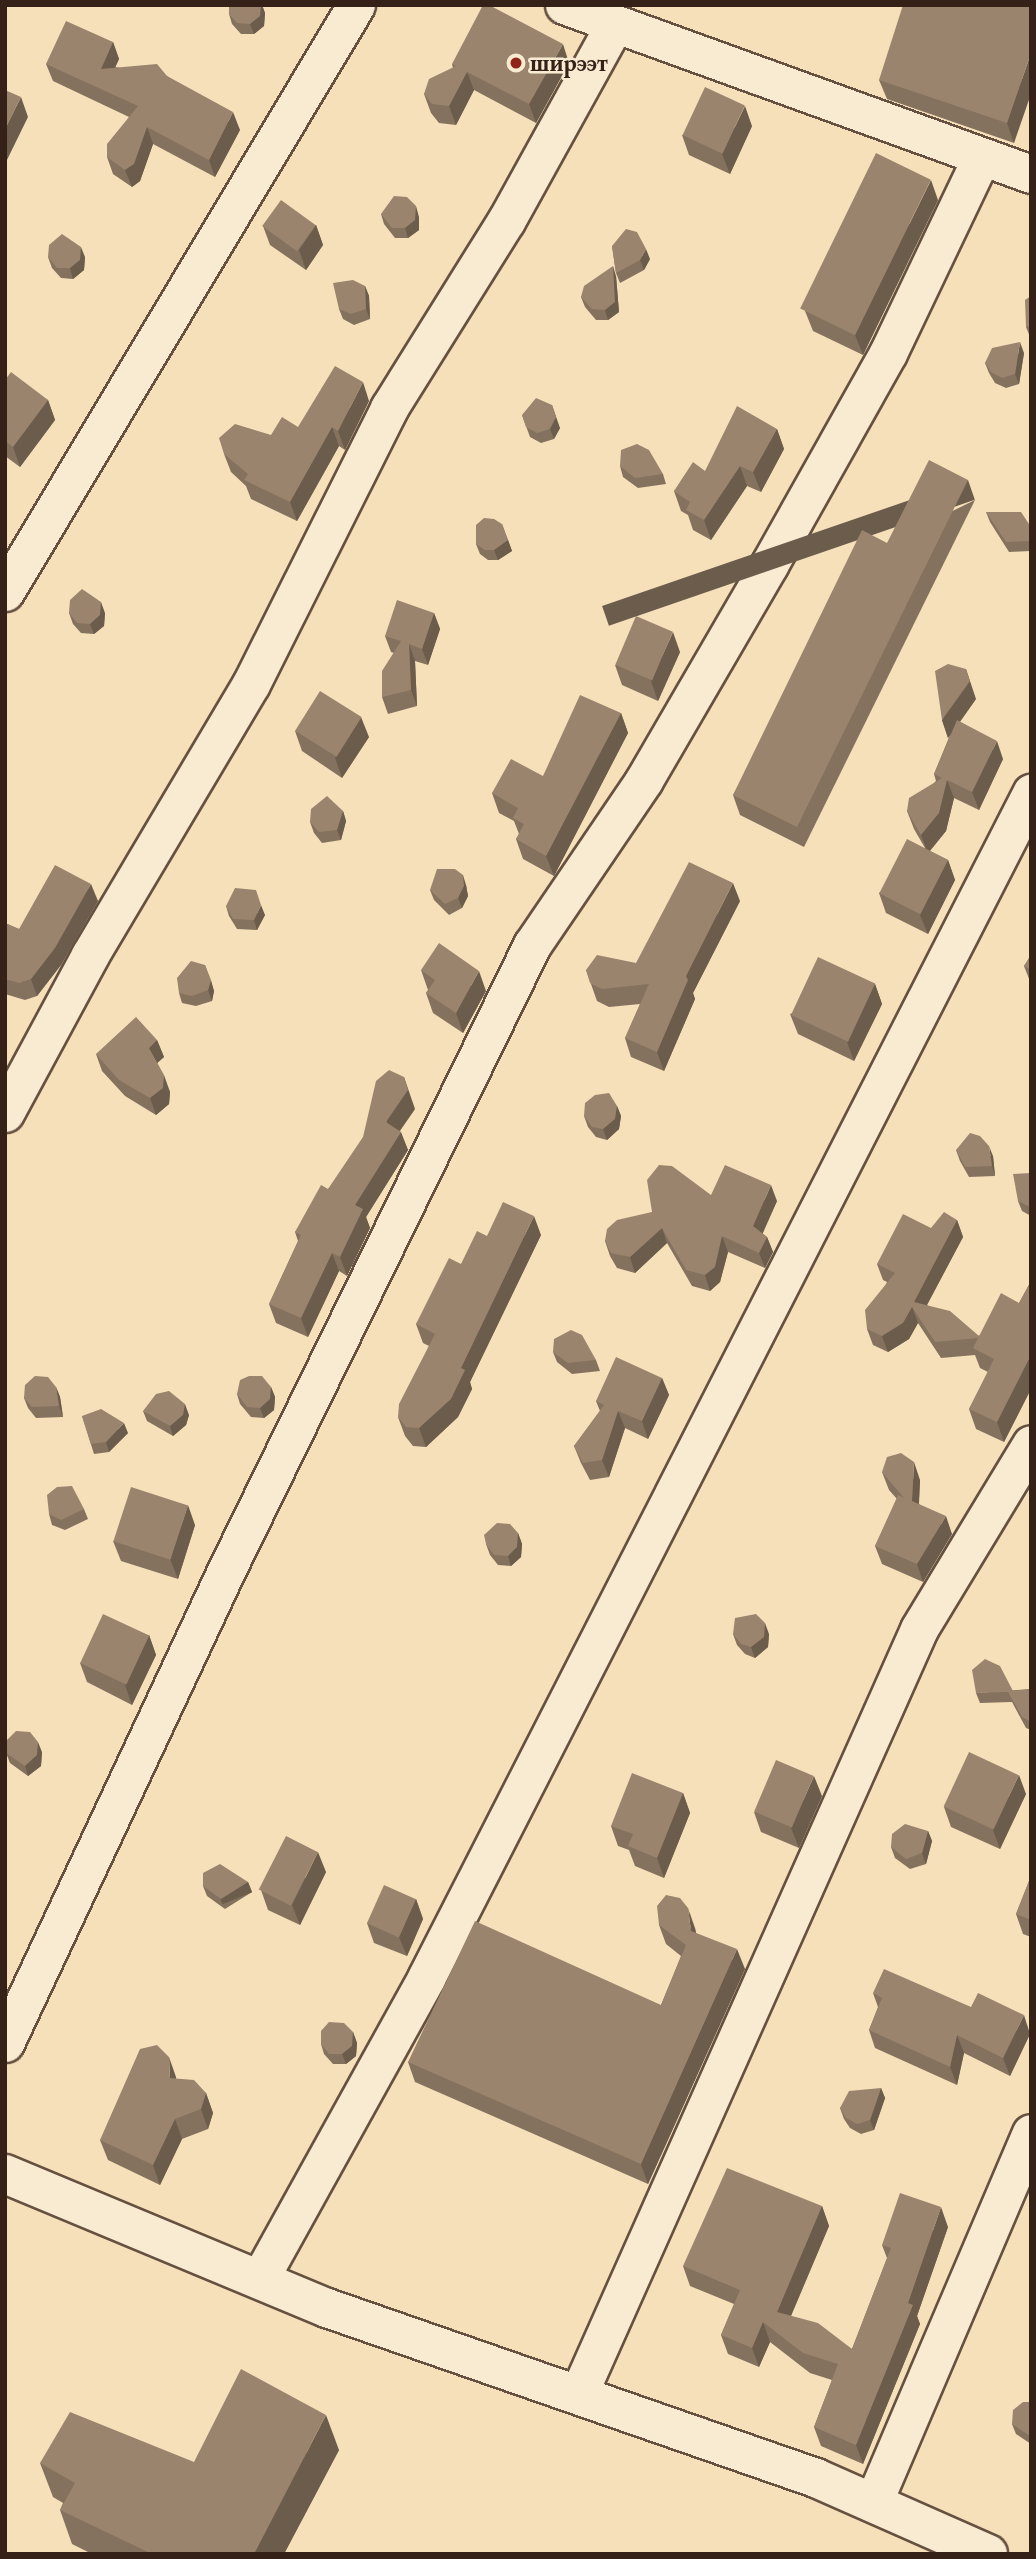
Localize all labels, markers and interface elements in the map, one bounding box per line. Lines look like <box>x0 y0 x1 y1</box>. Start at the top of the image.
place label: ширээт <box>530 49 608 77</box>
marker: ширээт <box>508 55 524 71</box>

